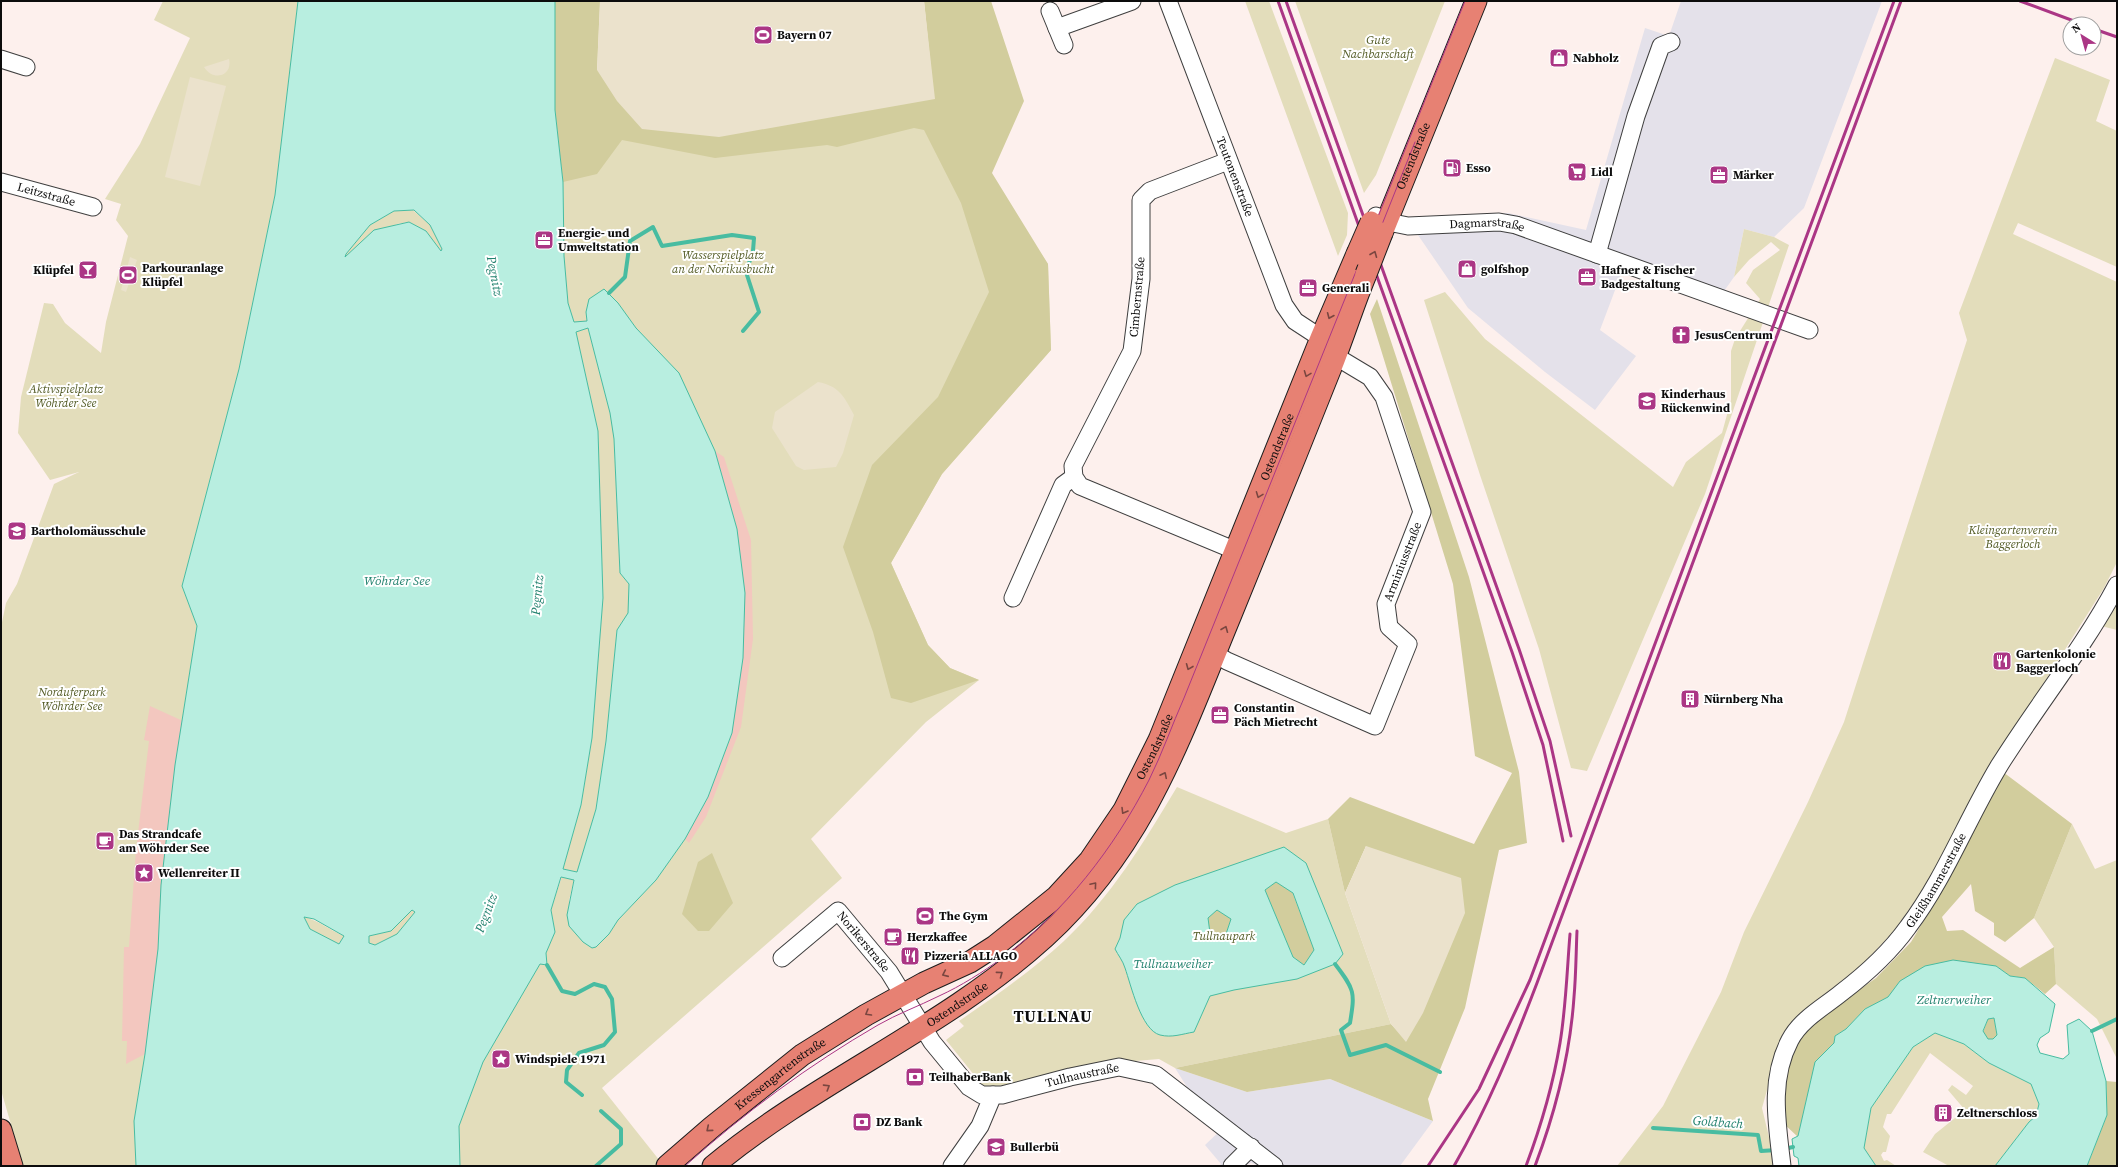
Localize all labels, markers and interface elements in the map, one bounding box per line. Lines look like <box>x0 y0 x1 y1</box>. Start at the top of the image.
north arrow <box>2062 16 2102 56</box>
text: N <box>2069 20 2084 37</box>
sports icon: Bayern 07 <box>752 24 774 46</box>
place label: Bayern 07 <box>777 27 832 43</box>
park label: Gute Nachbarschaft <box>1341 32 1415 62</box>
shop icon: Nabholz <box>1548 47 1570 69</box>
place label: Nabholz <box>1573 50 1619 66</box>
street label: Ostendstraße <box>1392 120 1434 192</box>
street label: Teutonenstraße <box>1213 134 1257 219</box>
fuel station icon: Esso <box>1441 157 1463 179</box>
place label: Esso <box>1466 160 1491 176</box>
supermarket icon: Lidl <box>1566 161 1588 183</box>
place label: Lidl <box>1591 164 1613 180</box>
office icon: Märker <box>1708 164 1730 186</box>
place label: Märker <box>1733 167 1774 183</box>
street label: Leitzstraße <box>15 179 77 210</box>
street label: Dagmarstraße <box>1449 214 1527 236</box>
place label: Energie- und Umweltstation <box>558 225 639 255</box>
office icon: Energie- und Umweltstation <box>533 229 555 251</box>
park label: Wasserspielplatz an der Norikusbucht <box>672 247 775 277</box>
one-way arrow <box>1369 250 1377 258</box>
water label: Pegnitz <box>483 254 507 298</box>
street label: Cimbernstraße <box>1126 256 1148 338</box>
shop icon: golfshop <box>1456 258 1478 280</box>
bar icon: Klüpfel <box>77 259 99 281</box>
place label: Parkouranlage Klüpfel <box>142 260 223 290</box>
place label: golfshop <box>1481 261 1529 277</box>
place label: Klüpfel <box>33 262 74 278</box>
place label: Hafner & Fischer Badgestaltung <box>1601 262 1695 292</box>
sports icon: Parkouranlage Klüpfel <box>117 264 139 286</box>
office icon: Hafner & Fischer Badgestaltung <box>1576 266 1598 288</box>
office icon: Generali <box>1297 277 1319 299</box>
place label: Generali <box>1322 280 1370 296</box>
one-way arrow <box>1327 312 1335 319</box>
church icon: JesusCentrum <box>1670 324 1692 346</box>
place label: JesusCentrum <box>1694 327 1773 343</box>
one-way arrow <box>1304 369 1312 377</box>
park label: Aktivspielplatz Wöhrder See <box>28 381 103 411</box>
place label: Kinderhaus Rückenwind <box>1661 386 1730 416</box>
school or university icon: Kinderhaus Rückenwind <box>1636 390 1658 412</box>
street label: Ostendstraße <box>1256 411 1298 483</box>
one-way arrow <box>1256 491 1264 498</box>
school or university icon: Bartholomäusschule <box>6 520 28 542</box>
street label: Arminiusstraße <box>1380 520 1425 604</box>
park label: Kleingartenverein Baggerloch <box>1967 522 2058 552</box>
place label: Bartholomäusschule <box>31 523 146 539</box>
water label: Wöhrder See <box>364 572 431 589</box>
water label: Pegnitz <box>527 573 547 617</box>
one-way arrow <box>1220 626 1228 633</box>
place label: Gartenkolonie Baggerloch <box>2016 646 2096 676</box>
restaurant icon: Gartenkolonie Baggerloch <box>1991 650 2013 672</box>
one-way arrow <box>1186 663 1194 671</box>
park label: Norduferpark Wöhrder See <box>37 684 106 714</box>
building icon: Nürnberg Nha <box>1679 688 1701 710</box>
place label: Nürnberg Nha <box>1704 691 1784 707</box>
place label: Constantin Päch Mietrecht <box>1234 700 1318 730</box>
office icon: Constantin Päch Mietrecht <box>1209 704 1231 726</box>
street label: Ostendstraße <box>1132 711 1177 783</box>
one-way arrow <box>1159 772 1167 780</box>
one-way arrow <box>1121 807 1128 814</box>
place label: Das Strandcafe am Wöhrder See <box>119 826 209 856</box>
cafe icon: Das Strandcafe am Wöhrder See <box>94 830 116 852</box>
street label: Gleißhammerstraße <box>1902 830 1970 931</box>
place icon: Wellenreiter II <box>133 862 155 884</box>
place label: Wellenreiter II <box>158 865 240 881</box>
one-way arrow <box>1090 882 1097 889</box>
water label: Pegnitz <box>470 890 502 936</box>
sports icon: The Gym <box>914 905 936 927</box>
street label: Norikerstraße <box>833 908 894 975</box>
place label: The Gym <box>939 908 988 924</box>
cafe icon: Herzkaffee <box>882 926 904 948</box>
park label: Tullnaupark <box>1193 928 1255 944</box>
place label: Herzkaffee <box>907 929 967 945</box>
restaurant icon: Pizzeria ALLAGO <box>899 945 921 967</box>
place label: Pizzeria ALLAGO <box>924 948 1018 964</box>
water label: Tullnauweiher <box>1133 955 1213 972</box>
one-way arrow <box>941 969 949 977</box>
one-way arrow <box>996 971 1003 979</box>
street label: Ostendstraße <box>923 978 991 1031</box>
water label: Zeltnerweiher <box>1916 991 1992 1008</box>
district label: TULLNAU <box>1013 1005 1093 1027</box>
one-way arrow <box>865 1009 873 1016</box>
street label: Kressengartenstraße <box>731 1034 829 1114</box>
place icon: Windspiele 1971 <box>490 1048 512 1070</box>
place label: Windspiele 1971 <box>515 1051 606 1067</box>
street label: Tullnaustraße <box>1044 1059 1120 1091</box>
bank icon: TeilhaberBank <box>904 1066 926 1088</box>
place label: TeilhaberBank <box>929 1069 1012 1085</box>
one-way arrow <box>822 1085 829 1092</box>
building icon: Zeltnerschloss <box>1932 1102 1954 1124</box>
place label: Zeltnerschloss <box>1957 1105 2038 1121</box>
bank icon: DZ Bank <box>851 1111 873 1133</box>
water label: Goldbach <box>1692 1112 1744 1132</box>
place label: DZ Bank <box>876 1114 923 1130</box>
one-way arrow <box>707 1125 714 1132</box>
school or university icon: Bullerbü <box>985 1136 1007 1158</box>
place label: Bullerbü <box>1010 1139 1060 1155</box>

